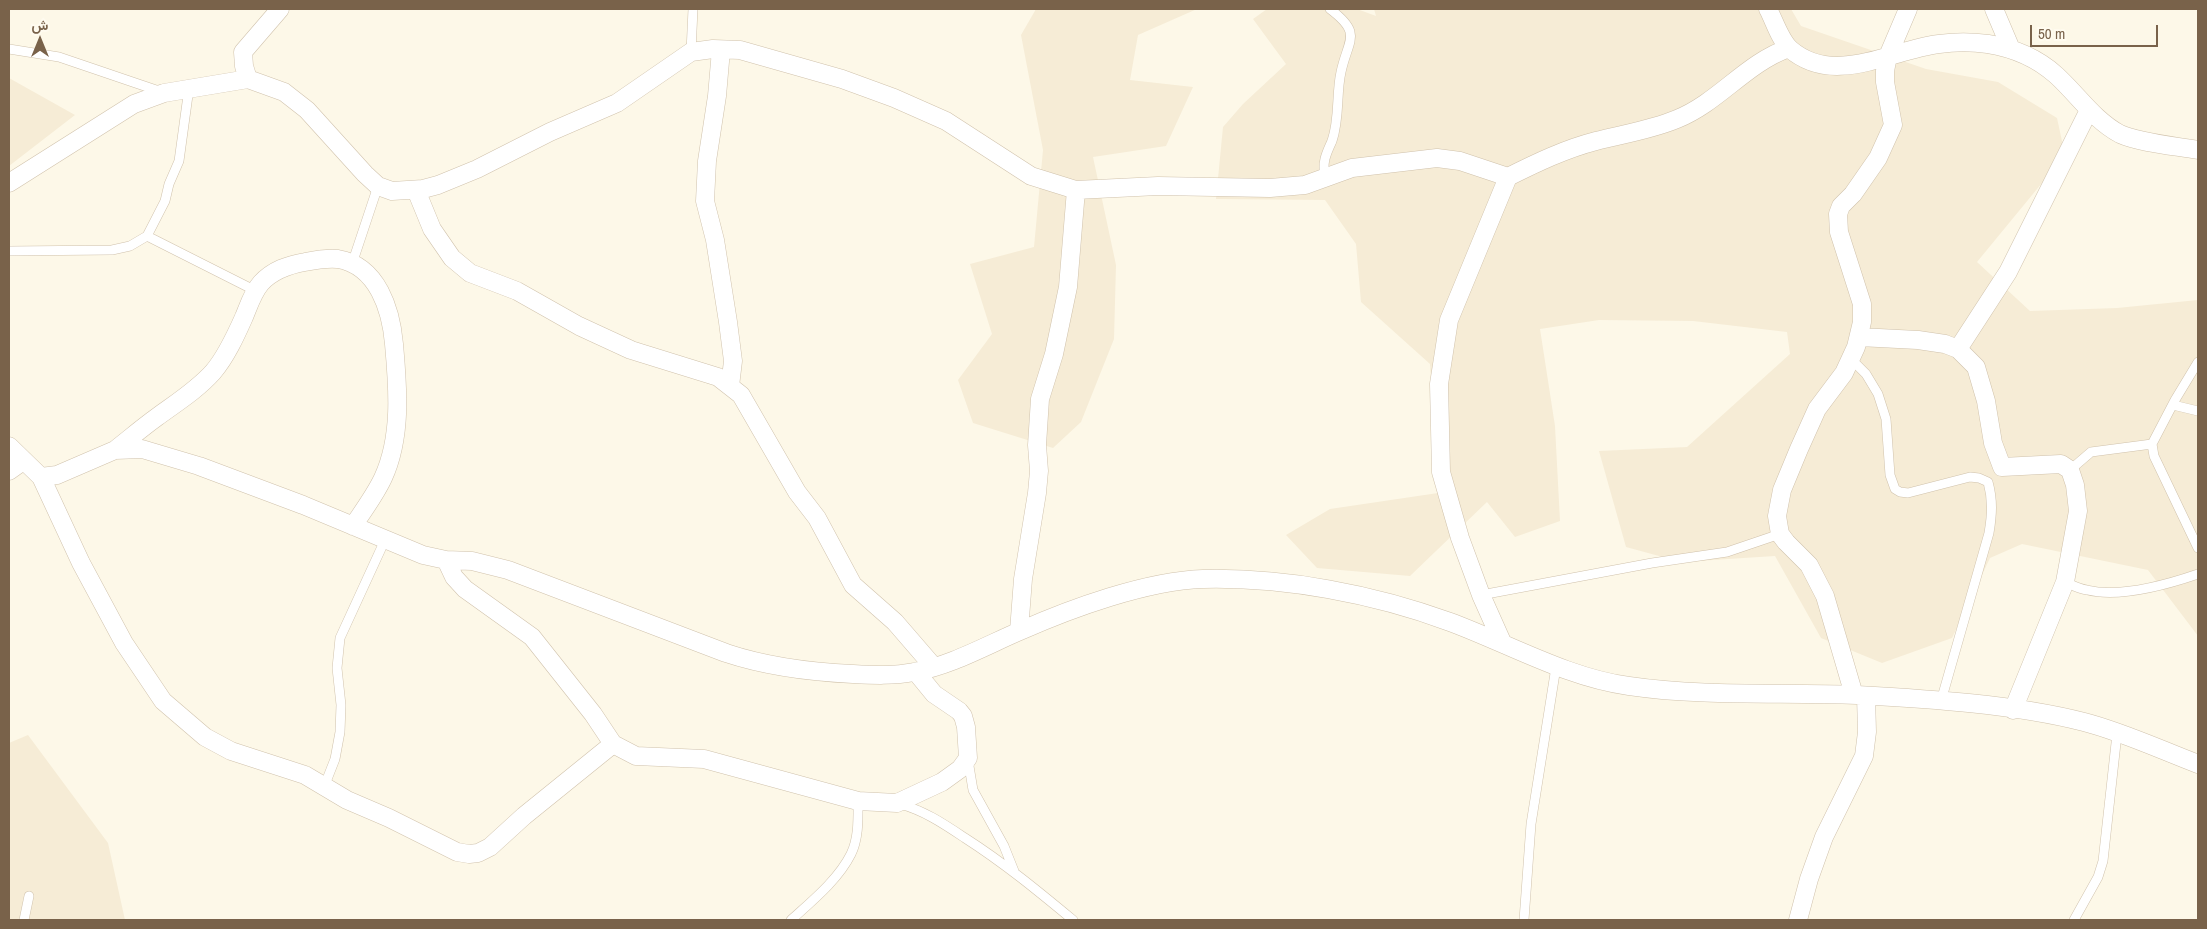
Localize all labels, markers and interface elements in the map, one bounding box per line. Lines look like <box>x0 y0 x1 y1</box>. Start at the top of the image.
north arrow <box>15 15 65 65</box>
scale bar <box>2032 15 2160 47</box>
text: ش <box>32 16 48 34</box>
text: 50 m <box>2038 23 2065 44</box>

